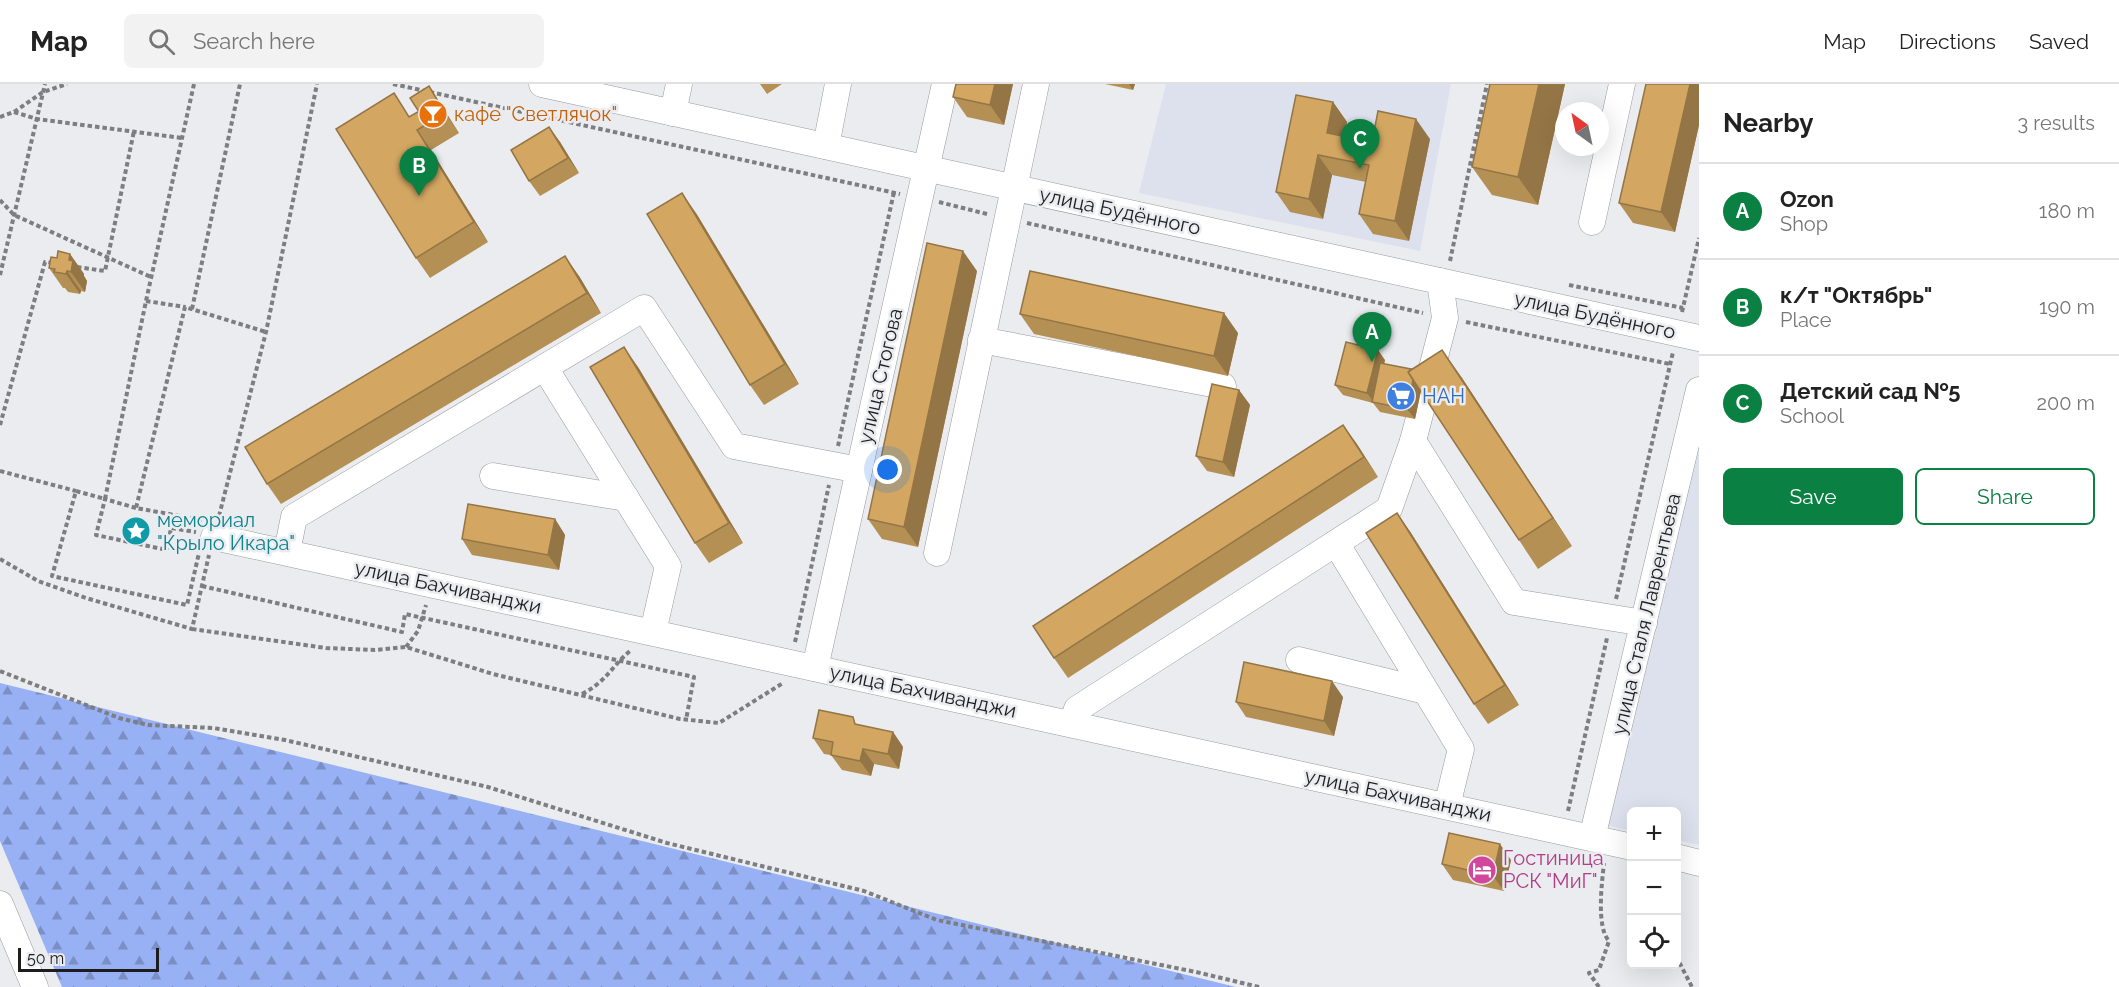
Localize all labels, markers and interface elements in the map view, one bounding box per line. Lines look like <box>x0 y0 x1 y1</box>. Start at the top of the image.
search box <box>124 14 544 68</box>
text: Map <box>30 25 88 58</box>
icon: search <box>145 25 178 58</box>
text: Search here <box>193 28 315 54</box>
text: Map <box>1823 29 1866 54</box>
text: Directions <box>1899 29 1996 54</box>
text: Saved <box>2029 29 2089 54</box>
bar icon: кафе "Светлячок" <box>417 98 449 130</box>
place label: кафе "Светлячок" <box>454 102 617 126</box>
north arrow <box>1555 102 1609 156</box>
text: Nearby <box>1723 108 1813 138</box>
text: 3 results <box>2017 111 2095 135</box>
pin: C <box>1340 120 1380 169</box>
pin: B <box>400 147 438 196</box>
street label: улица Будённого <box>1037 182 1203 240</box>
text: Ozon <box>1780 186 1834 212</box>
text: A <box>1736 199 1749 223</box>
text: 180 m <box>2039 199 2095 223</box>
text: Shop <box>1780 212 1828 236</box>
text: к/т "Октябрь" <box>1780 282 1932 308</box>
street label: улица Будённого <box>1512 286 1678 344</box>
text: B <box>1736 295 1749 319</box>
text: 190 m <box>2039 295 2095 319</box>
street label: улица Стогова <box>853 306 907 446</box>
text: Place <box>1780 308 1831 332</box>
pin: A <box>1352 312 1392 362</box>
text: Детский сад №5 <box>1780 378 1961 404</box>
supermarket icon: НАН <box>1385 380 1417 412</box>
place label: НАН <box>1422 384 1465 408</box>
text: C <box>1736 391 1749 415</box>
text: 200 m <box>2037 391 2095 415</box>
text: School <box>1780 404 1844 428</box>
your location <box>873 455 902 484</box>
button: Save <box>1723 468 1903 525</box>
button: Share <box>1915 468 2095 525</box>
street label: улица Сталя Лаврентьева <box>1607 491 1685 737</box>
place label: мемориал "Крыло Икара" <box>157 508 295 555</box>
place icon: мемориал "Крыло Икара" <box>120 515 152 547</box>
street label: улица Бахчиванджи <box>352 555 544 619</box>
street label: улица Бахчиванджи <box>827 659 1019 723</box>
street label: улица Бахчиванджи <box>1302 763 1494 827</box>
map controls <box>1627 807 1681 969</box>
button: + <box>1627 807 1681 861</box>
place label: Гостиница РСК "МиГ" <box>1503 846 1604 893</box>
hotel icon: Гостиница РСК "МиГ" <box>1466 854 1498 886</box>
button: − <box>1627 861 1681 915</box>
button: locate <box>1627 915 1681 969</box>
scale bar <box>18 945 159 972</box>
text: 50 m <box>27 949 64 968</box>

